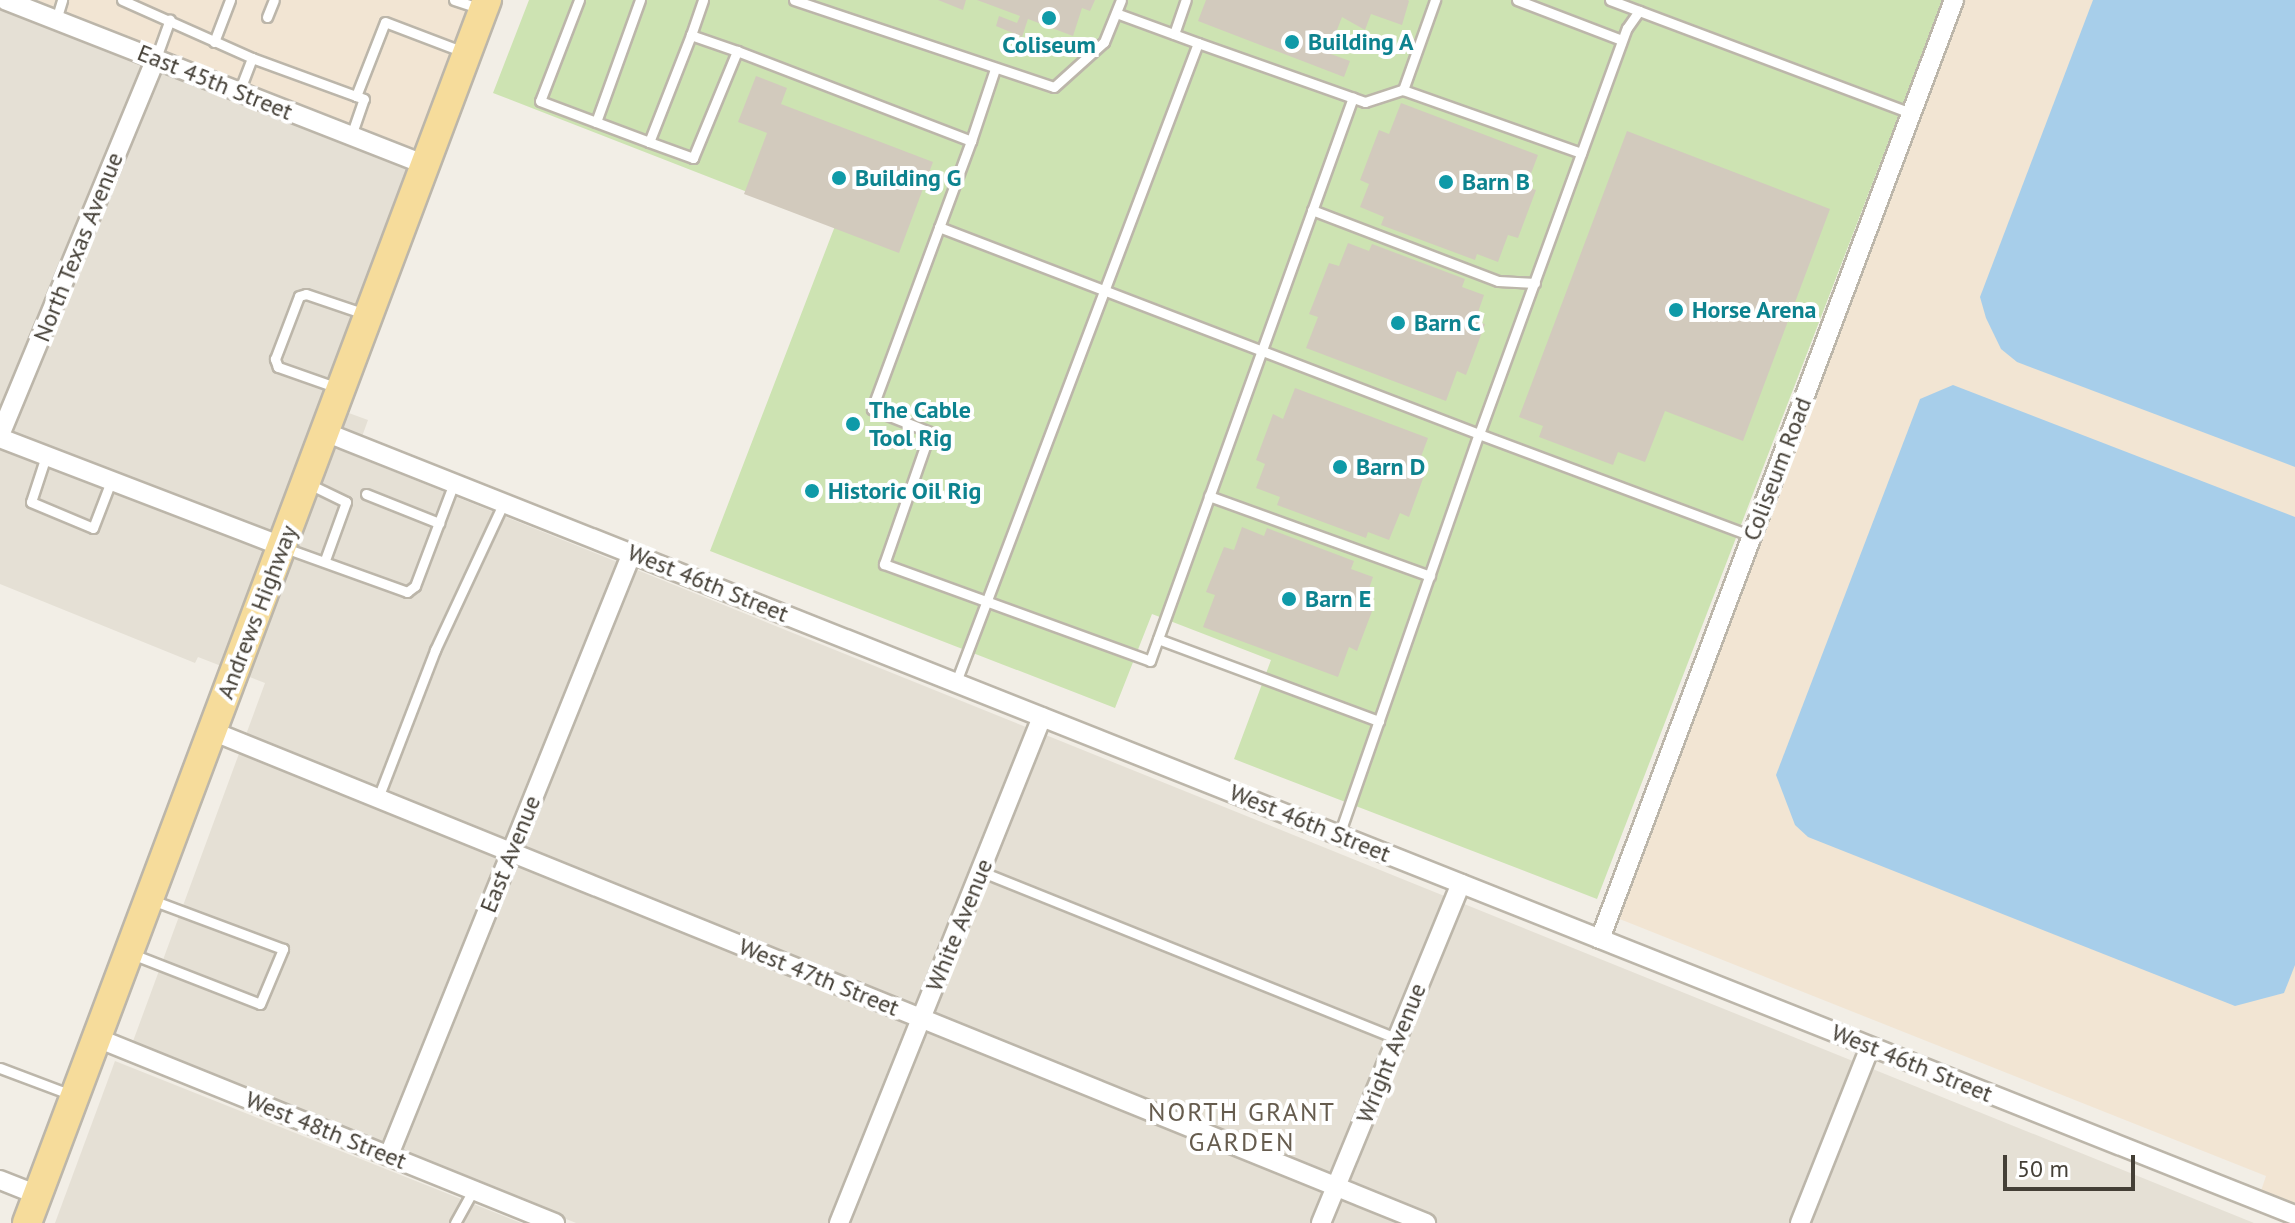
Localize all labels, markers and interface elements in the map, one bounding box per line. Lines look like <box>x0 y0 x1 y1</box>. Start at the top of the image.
marker: Coliseum <box>1040 9 1058 27</box>
place label: Building A <box>1308 28 1415 56</box>
place label: Coliseum <box>1002 31 1096 59</box>
marker: Building A <box>1283 33 1301 51</box>
street label: East 45th Street <box>133 38 297 126</box>
street label: North Texas Avenue <box>27 147 129 347</box>
place label: Building G <box>855 164 962 192</box>
place label: Barn B <box>1462 168 1530 196</box>
marker: Building G <box>830 169 848 187</box>
marker: Barn B <box>1437 173 1455 191</box>
place label: Horse Arena <box>1692 296 1817 324</box>
marker: Horse Arena <box>1667 301 1685 319</box>
place label: Barn C <box>1414 309 1481 337</box>
marker: Barn C <box>1389 314 1407 332</box>
street label: Coliseum Road <box>1736 393 1818 545</box>
place label: The Cable Tool Rig <box>869 396 971 452</box>
marker: The Cable Tool Rig <box>844 415 862 433</box>
place label: Barn D <box>1356 453 1425 481</box>
marker: Barn D <box>1331 458 1349 476</box>
place label: Historic Oil Rig <box>828 477 982 505</box>
marker: Historic Oil Rig <box>803 482 821 500</box>
street label: Andrews Highway <box>211 521 303 703</box>
street label: West 46th Street <box>623 538 793 628</box>
place label: Barn E <box>1305 585 1371 613</box>
marker: Barn E <box>1280 590 1298 608</box>
street label: West 46th Street <box>1225 778 1395 868</box>
street label: East Avenue <box>473 791 547 917</box>
street label: White Avenue <box>919 854 999 996</box>
street label: West 47th Street <box>735 932 903 1022</box>
street label: Wright Avenue <box>1350 979 1432 1127</box>
street label: West 46th Street <box>1827 1018 1997 1108</box>
street label: West 48th Street <box>241 1085 411 1175</box>
district label: NORTH GRANT GARDEN <box>1148 1096 1336 1158</box>
scale bar <box>2007 1139 2139 1189</box>
text: 50 m <box>2017 1153 2069 1184</box>

